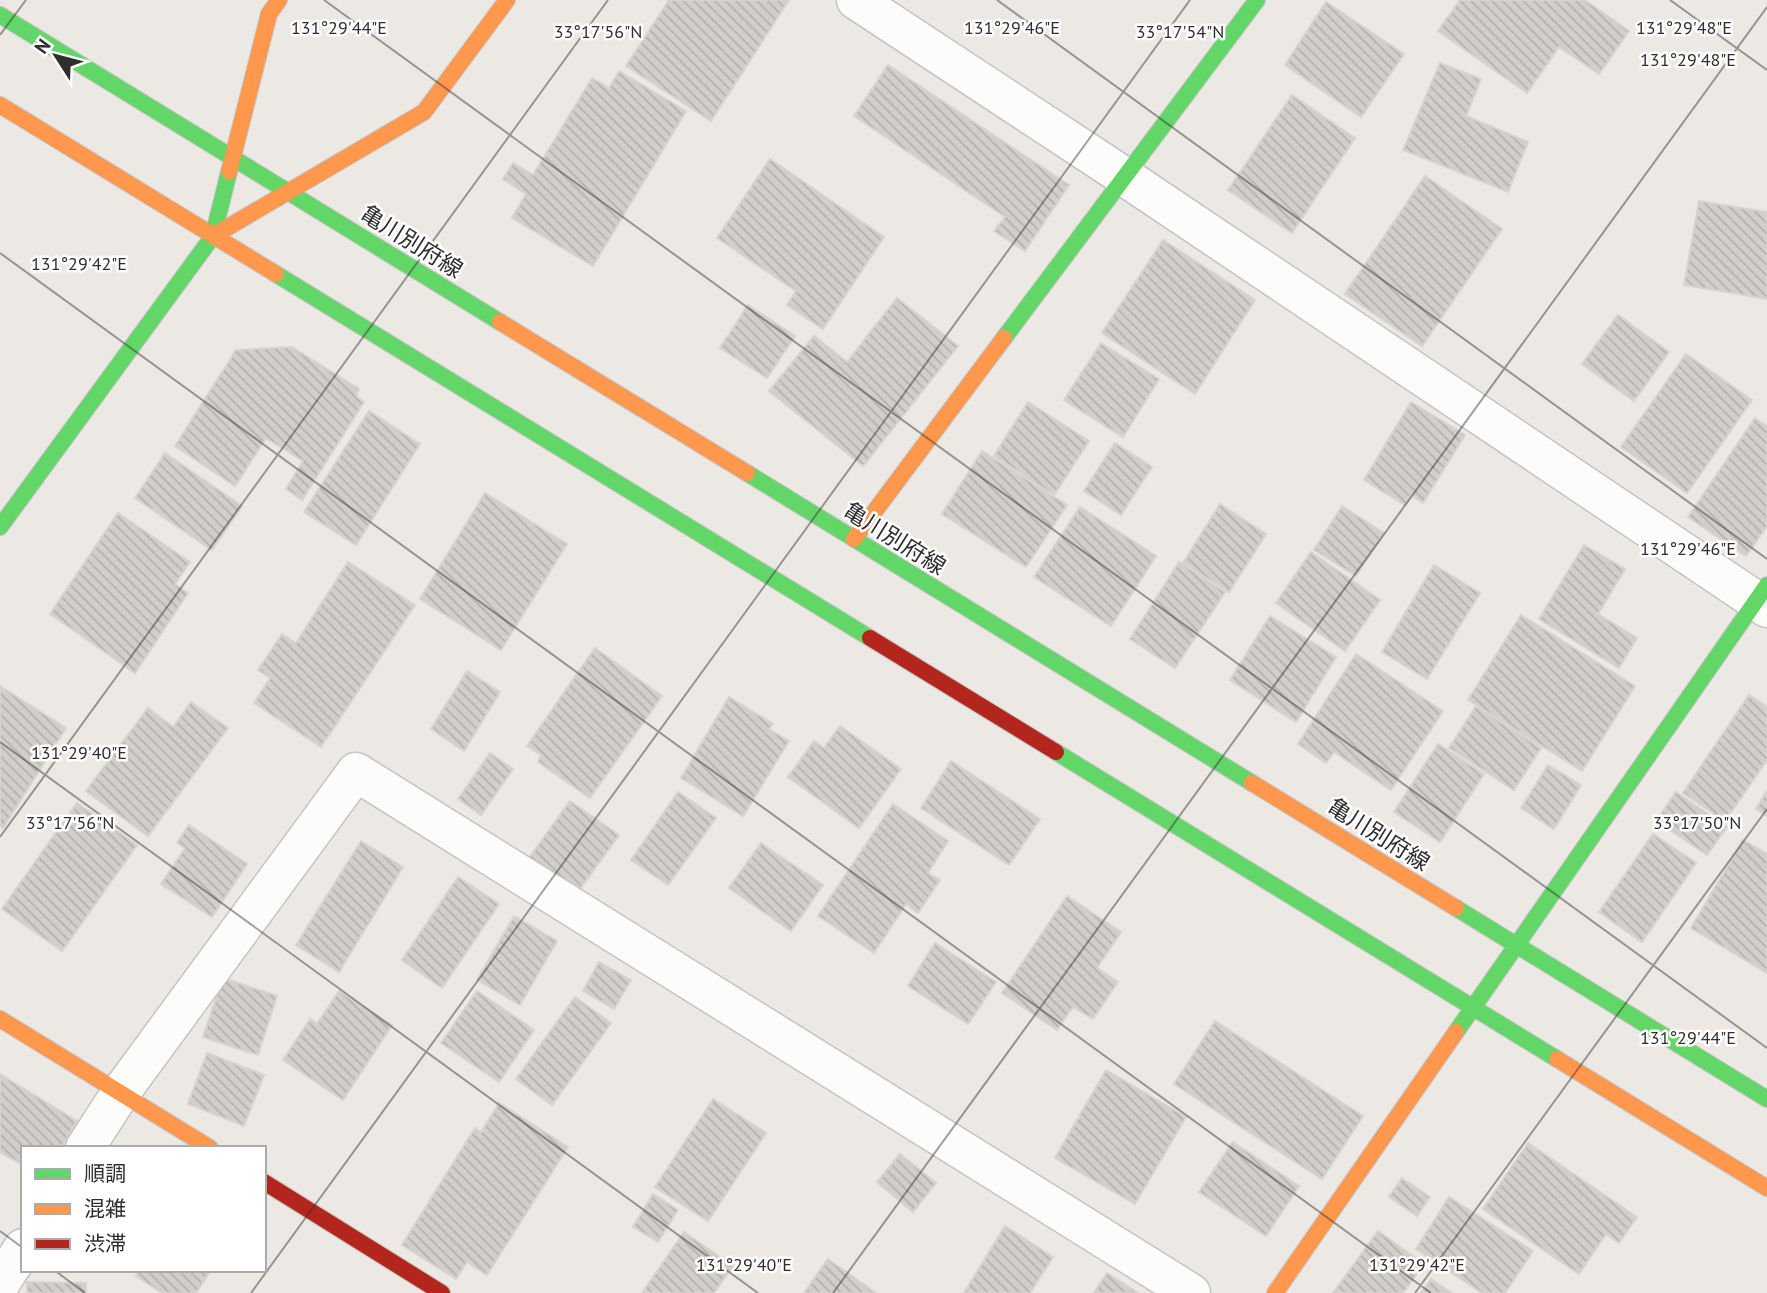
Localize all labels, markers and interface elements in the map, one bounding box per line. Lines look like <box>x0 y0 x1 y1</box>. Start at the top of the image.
text: 131°29'44"E <box>291 16 387 39</box>
text: 131°29'46"E <box>964 16 1060 39</box>
text: 131°29'48"E <box>1636 16 1732 39</box>
text: 33°17'56"N <box>554 20 642 43</box>
text: 33°17'54"N <box>1136 20 1224 43</box>
north arrow <box>21 21 91 91</box>
text: N <box>29 34 56 58</box>
text: 131°29'48"E <box>1640 48 1736 71</box>
street label: 亀川別府線 <box>356 198 468 284</box>
text: 131°29'42"E <box>31 252 127 275</box>
street label: 亀川別府線 <box>839 495 951 581</box>
text: 131°29'46"E <box>1640 537 1736 560</box>
text: 131°29'40"E <box>31 741 127 764</box>
street label: 亀川別府線 <box>1323 791 1435 877</box>
text: 33°17'56"N <box>26 811 114 834</box>
text: 33°17'50"N <box>1653 811 1741 834</box>
text: 131°29'44"E <box>1640 1026 1736 1049</box>
legend <box>21 1146 266 1272</box>
text: 順調 <box>84 1160 126 1187</box>
text: 混雑 <box>84 1195 126 1222</box>
text: 渋滞 <box>84 1230 126 1257</box>
text: 131°29'40"E <box>696 1253 792 1276</box>
text: 131°29'42"E <box>1369 1253 1465 1276</box>

